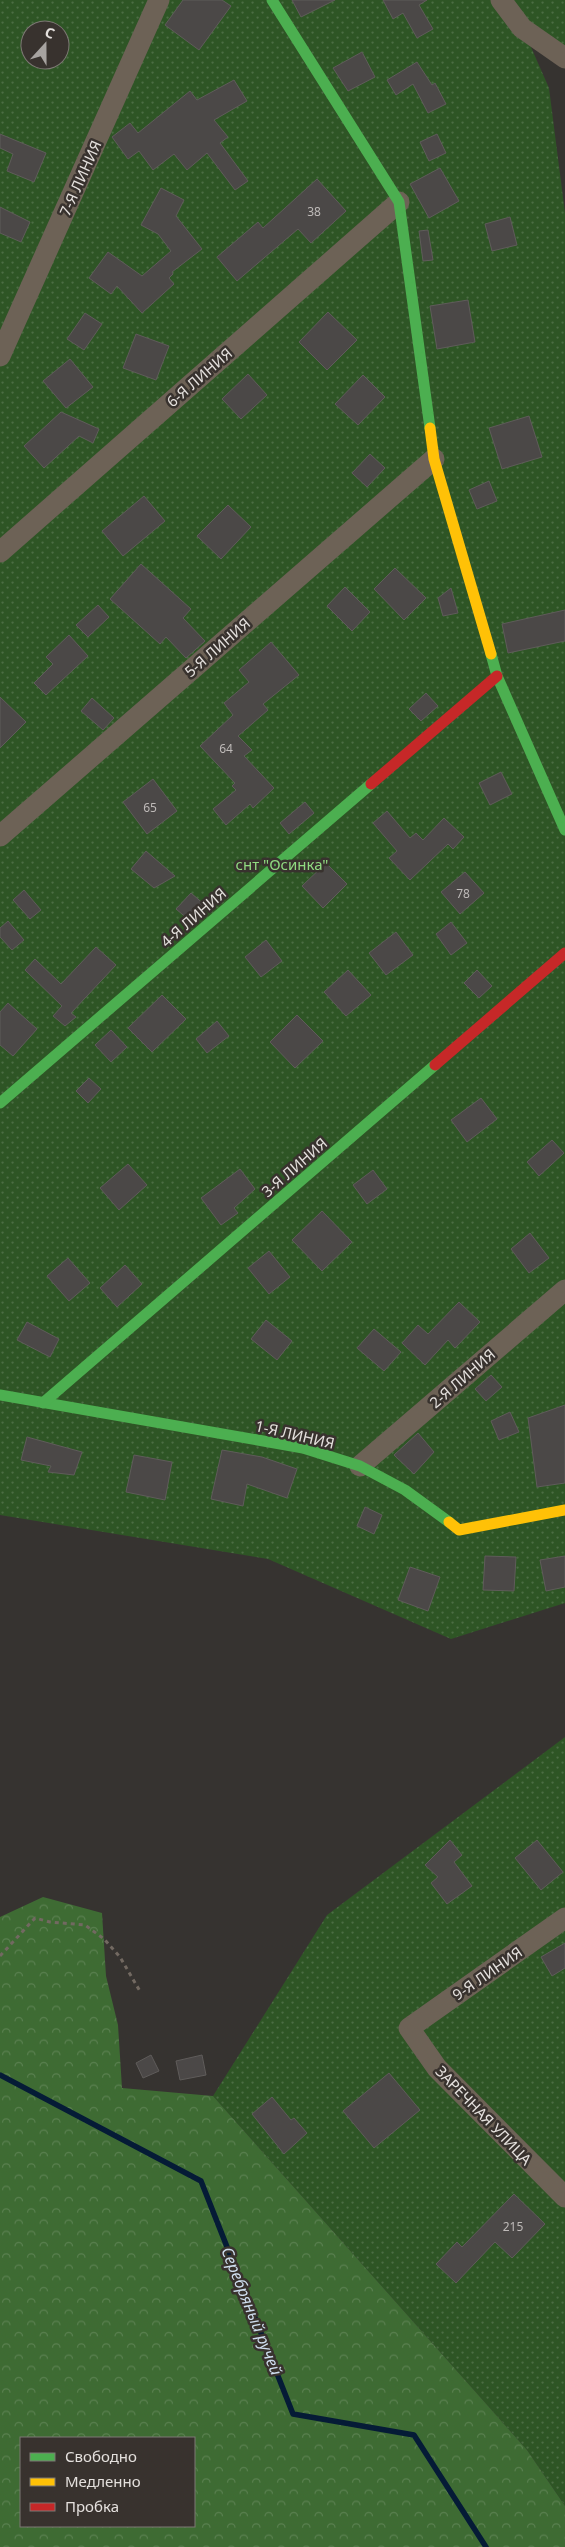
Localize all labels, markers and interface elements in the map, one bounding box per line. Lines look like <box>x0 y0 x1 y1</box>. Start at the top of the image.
north arrow <box>20 20 70 70</box>
text: С <box>42 22 57 43</box>
street label: 7-Я ЛИНИЯ <box>54 137 106 219</box>
house number: 38 <box>307 203 321 220</box>
street label: 6-Я ЛИНИЯ <box>162 343 236 411</box>
street label: 5-Я ЛИНИЯ <box>180 613 254 681</box>
house number: 64 <box>219 740 233 757</box>
house number: 65 <box>143 799 157 816</box>
park label: снт "Осинка" <box>236 854 328 874</box>
street label: 4-Я ЛИНИЯ <box>156 883 230 951</box>
house number: 78 <box>456 885 470 902</box>
street label: 3-Я ЛИНИЯ <box>257 1133 331 1201</box>
street label: 2-Я ЛИНИЯ <box>425 1344 499 1412</box>
street label: 1-Я ЛИНИЯ <box>253 1415 337 1453</box>
street label: 9-Я ЛИНИЯ <box>448 1942 526 2004</box>
street label: ЗАРЕЧНАЯ УЛИЦА <box>432 2061 537 2169</box>
house number: 215 <box>503 2218 523 2235</box>
water label: Серебряный ручей <box>216 2244 288 2378</box>
legend <box>20 2437 195 2527</box>
text: Свободно <box>65 2446 137 2466</box>
text: Медленно <box>65 2471 141 2491</box>
text: Пробка <box>65 2496 119 2516</box>

